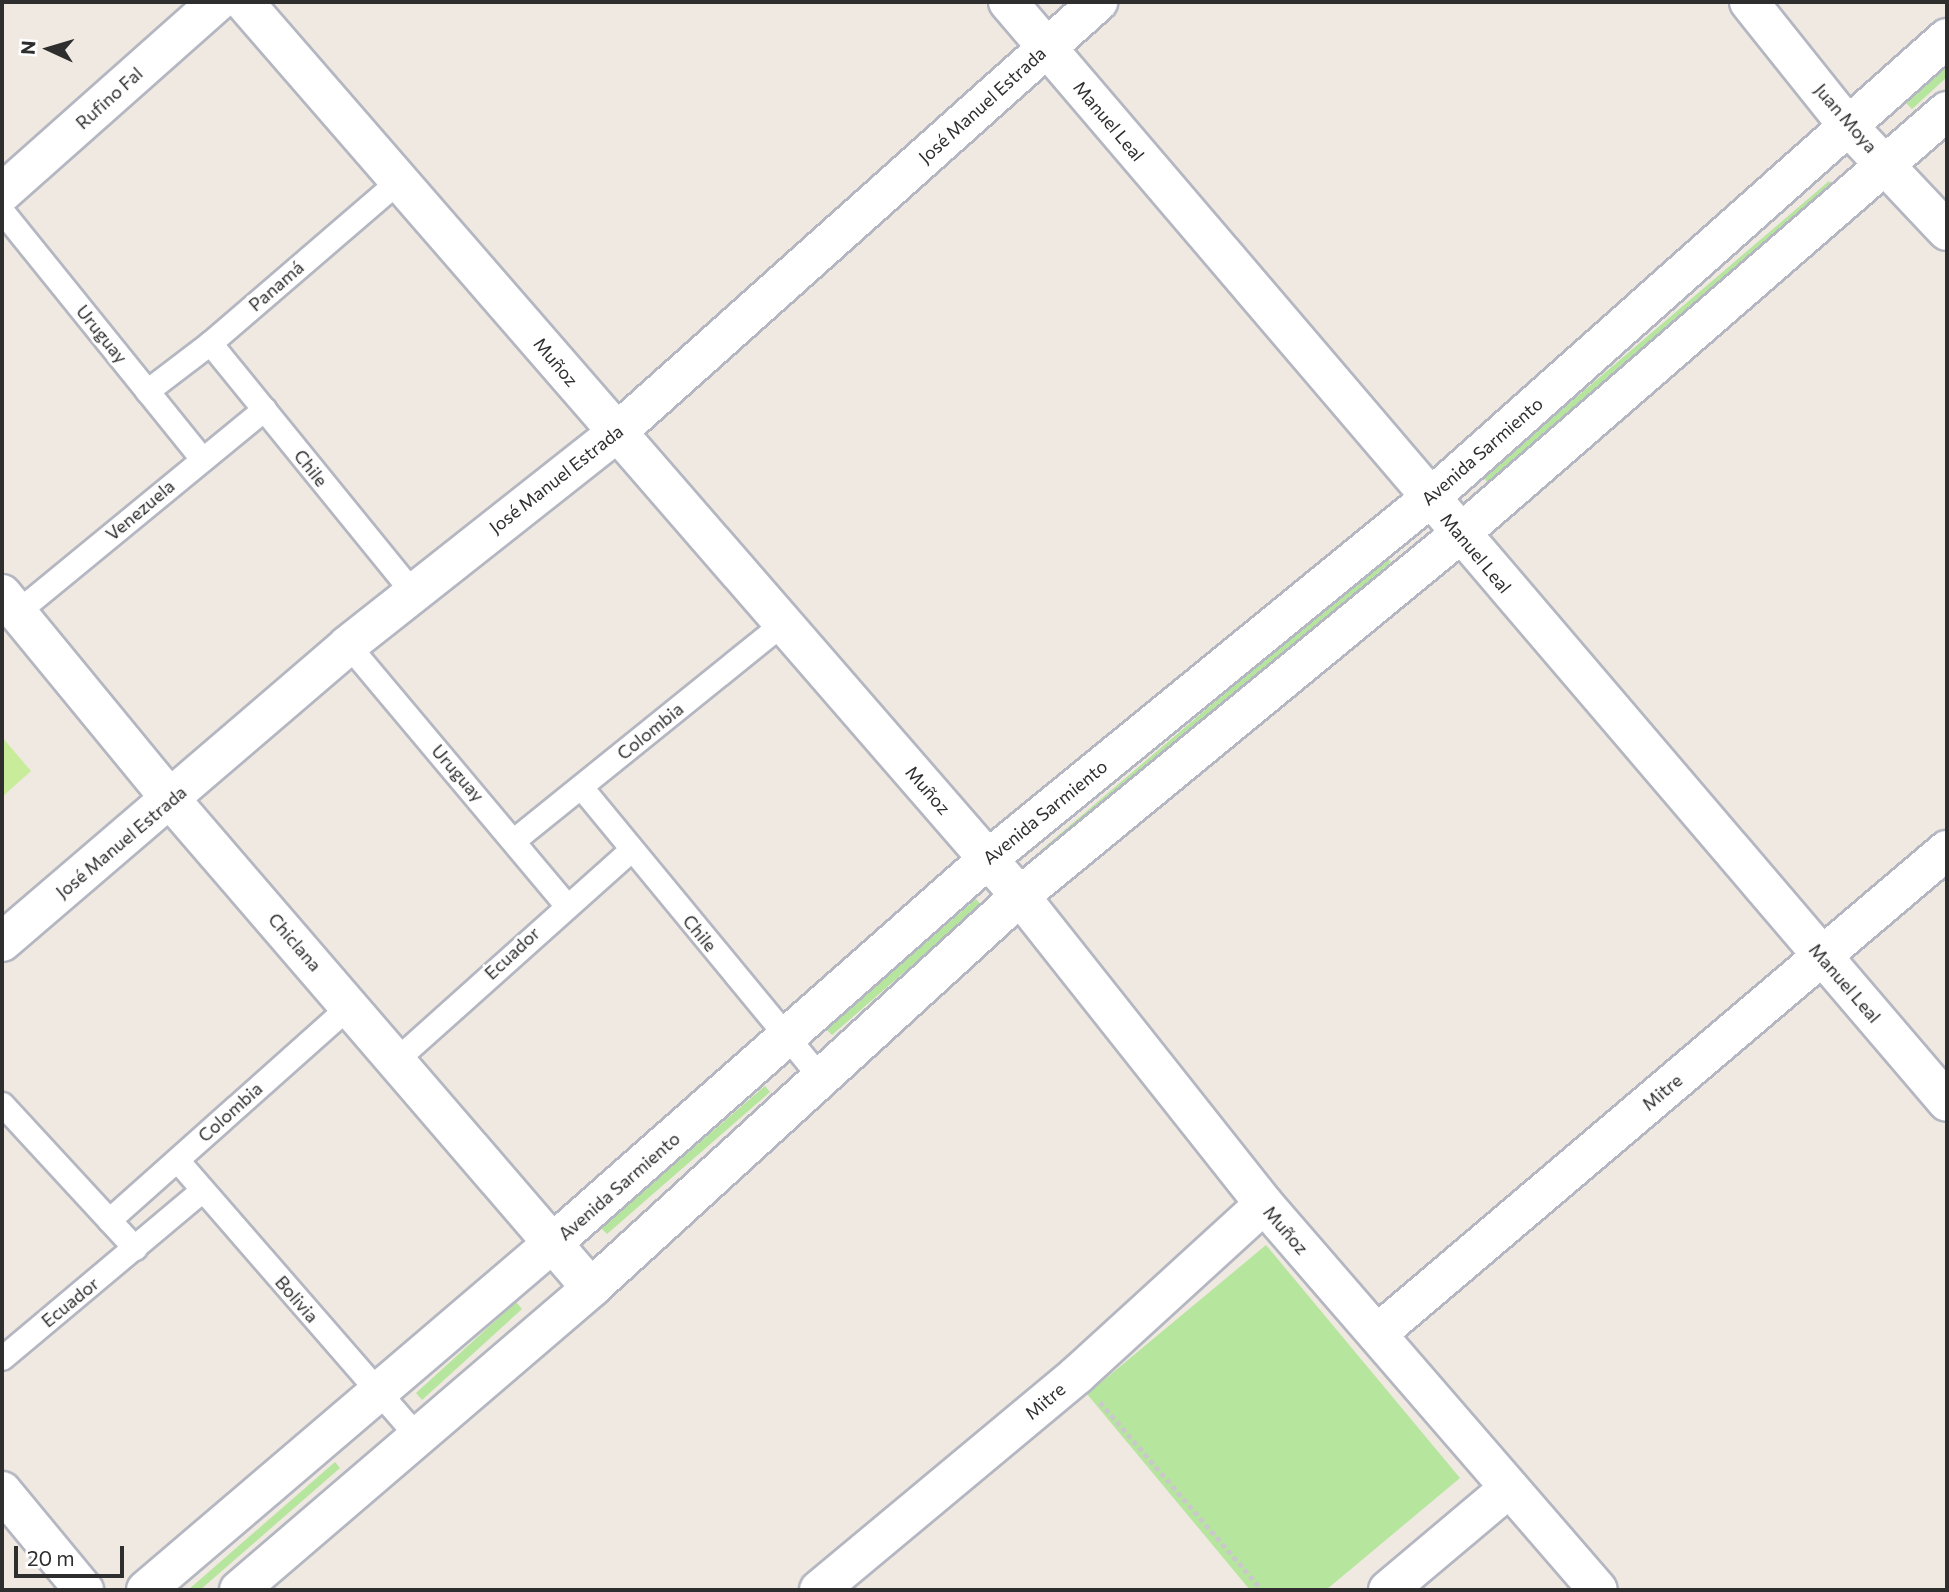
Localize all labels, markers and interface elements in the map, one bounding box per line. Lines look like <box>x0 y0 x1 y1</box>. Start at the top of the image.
north arrow <box>14 14 84 84</box>
text: N <box>16 40 40 55</box>
street label: José Manuel Estrada <box>914 42 1050 168</box>
street label: Rufino Fal <box>71 62 147 134</box>
street label: Manuel Leal <box>1069 76 1149 166</box>
street label: Juan Moya <box>1810 79 1882 157</box>
street label: Panamá <box>244 256 308 316</box>
street label: Uruguay <box>72 300 132 368</box>
street label: Muñoz <box>529 333 583 391</box>
street label: Avenida Sarmiento <box>1417 392 1547 510</box>
street label: José Manuel Estrada <box>485 420 627 538</box>
street label: Chile <box>290 445 332 491</box>
street label: Venezuela <box>101 475 179 545</box>
street label: Manuel Leal <box>1436 508 1516 598</box>
street label: Colombia <box>613 698 687 764</box>
street label: Uruguay <box>427 740 489 806</box>
street label: Avenida Sarmiento <box>979 755 1111 869</box>
street label: Muñoz <box>901 761 955 819</box>
street label: José Manuel Estrada <box>51 781 191 903</box>
street label: Chiclana <box>264 909 326 975</box>
street label: Chile <box>678 910 722 956</box>
street label: Ecuador <box>480 922 544 984</box>
street label: Manuel Leal <box>1805 939 1885 1027</box>
street label: Mitre <box>1638 1069 1686 1115</box>
street label: Colombia <box>193 1078 267 1146</box>
street label: Avenida Sarmiento <box>554 1127 684 1245</box>
street label: Muñoz <box>1259 1201 1313 1259</box>
street label: Bolivia <box>271 1271 323 1327</box>
street label: Ecuador <box>37 1272 103 1332</box>
street label: Mitre <box>1021 1378 1069 1424</box>
scale bar <box>18 1532 128 1576</box>
text: 20 m <box>27 1545 75 1570</box>

